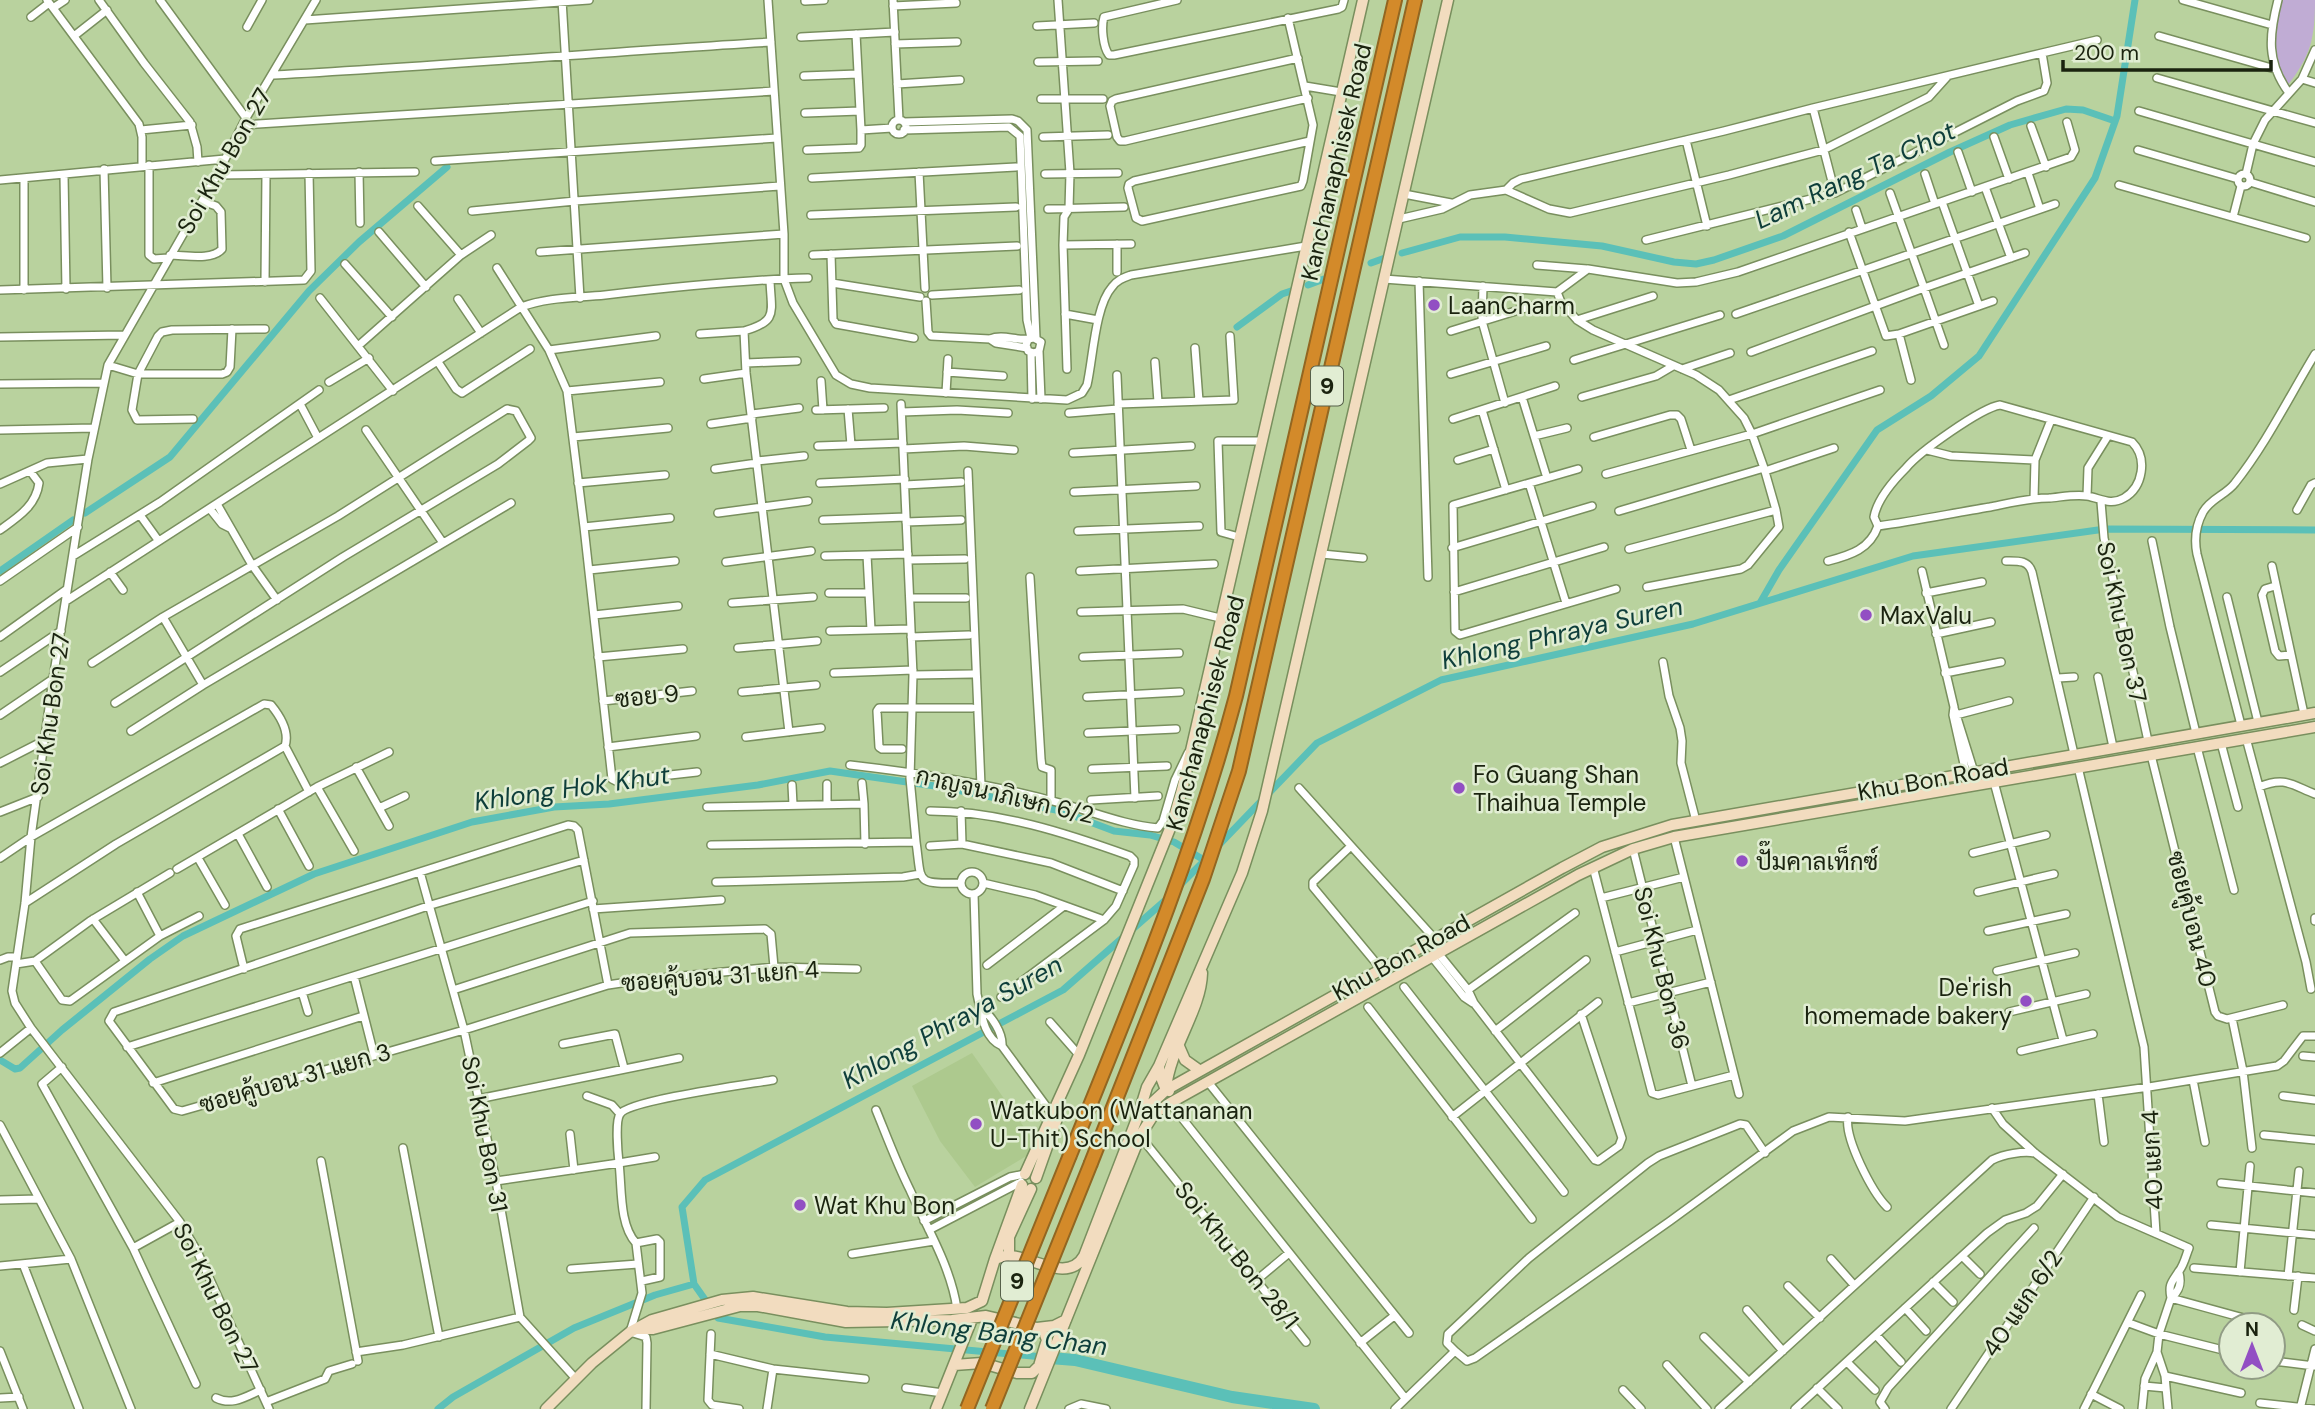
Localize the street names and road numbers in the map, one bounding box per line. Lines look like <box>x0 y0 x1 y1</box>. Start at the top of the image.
street label: Kanchanaphisek Road <box>1294 40 1378 284</box>
street label: Soi Khu Bon 27 <box>170 83 278 239</box>
road number: 9 <box>1311 366 1343 406</box>
street label: Soi Khu Bon 37 <box>2090 539 2154 705</box>
street label: Kanchanaphisek Road <box>1159 592 1251 834</box>
street label: Soi Khu Bon 27 <box>23 631 77 797</box>
street label: ซอย 9 <box>614 677 680 715</box>
street label: Khu Bon Road <box>1855 750 2011 808</box>
street label: กาญจนาภิเษก 6/2 <box>913 759 1097 831</box>
street label: ซอยคู้บอน 40 <box>2158 848 2224 991</box>
street label: Soi Khu Bon 36 <box>1627 884 1697 1052</box>
street label: Khu Bon Road <box>1327 906 1475 1008</box>
street label: ซอยคู้บอน 31 แยก 4 <box>620 954 820 1000</box>
street label: ซอยคู้บอน 31 แยก 3 <box>196 1036 395 1122</box>
street label: Soi Khu Bon 31 <box>455 1053 515 1215</box>
street label: 40 แยก 4 <box>2134 1109 2170 1211</box>
street label: Soi Khu Bon 28/1 <box>1168 1175 1306 1335</box>
street label: Soi Khu Bon 27 <box>166 1218 266 1378</box>
street label: 40 แยก 6/2 <box>1975 1244 2069 1362</box>
road number: 9 <box>1001 1262 1033 1300</box>

